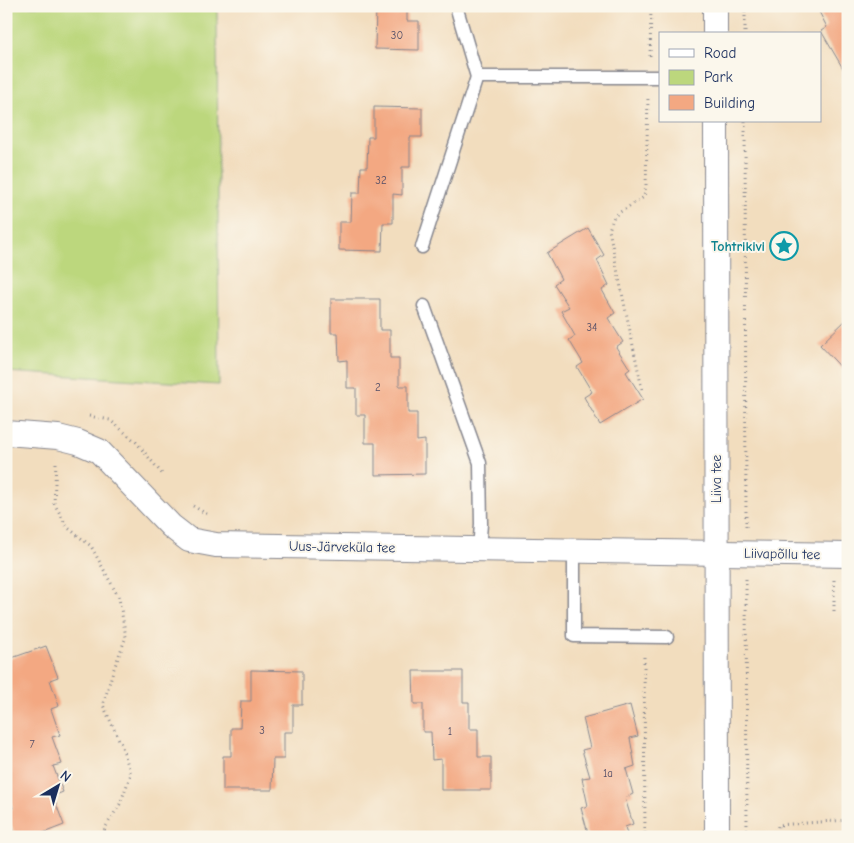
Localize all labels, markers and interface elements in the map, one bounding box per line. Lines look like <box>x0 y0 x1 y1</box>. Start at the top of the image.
house number: 30 <box>391 29 403 42</box>
legend <box>659 32 822 122</box>
text: Road <box>704 44 736 62</box>
text: Park <box>704 68 733 86</box>
text: Building <box>704 94 755 112</box>
house number: 32 <box>375 174 387 187</box>
place icon: Tohtrikivi <box>769 231 799 261</box>
place label: Tohtrikivi <box>711 238 765 255</box>
house number: 34 <box>587 321 597 334</box>
house number: 2 <box>375 381 381 394</box>
street label: Liiva tee <box>708 455 725 503</box>
street label: Uus-Järveküla tee <box>289 538 395 556</box>
street label: Liivapõllu tee <box>744 545 820 563</box>
house number: 3 <box>259 724 265 737</box>
house number: 1 <box>448 725 452 738</box>
house number: 7 <box>29 738 35 751</box>
north arrow <box>32 760 82 810</box>
text: N <box>57 767 75 786</box>
house number: 1a <box>603 767 613 780</box>

